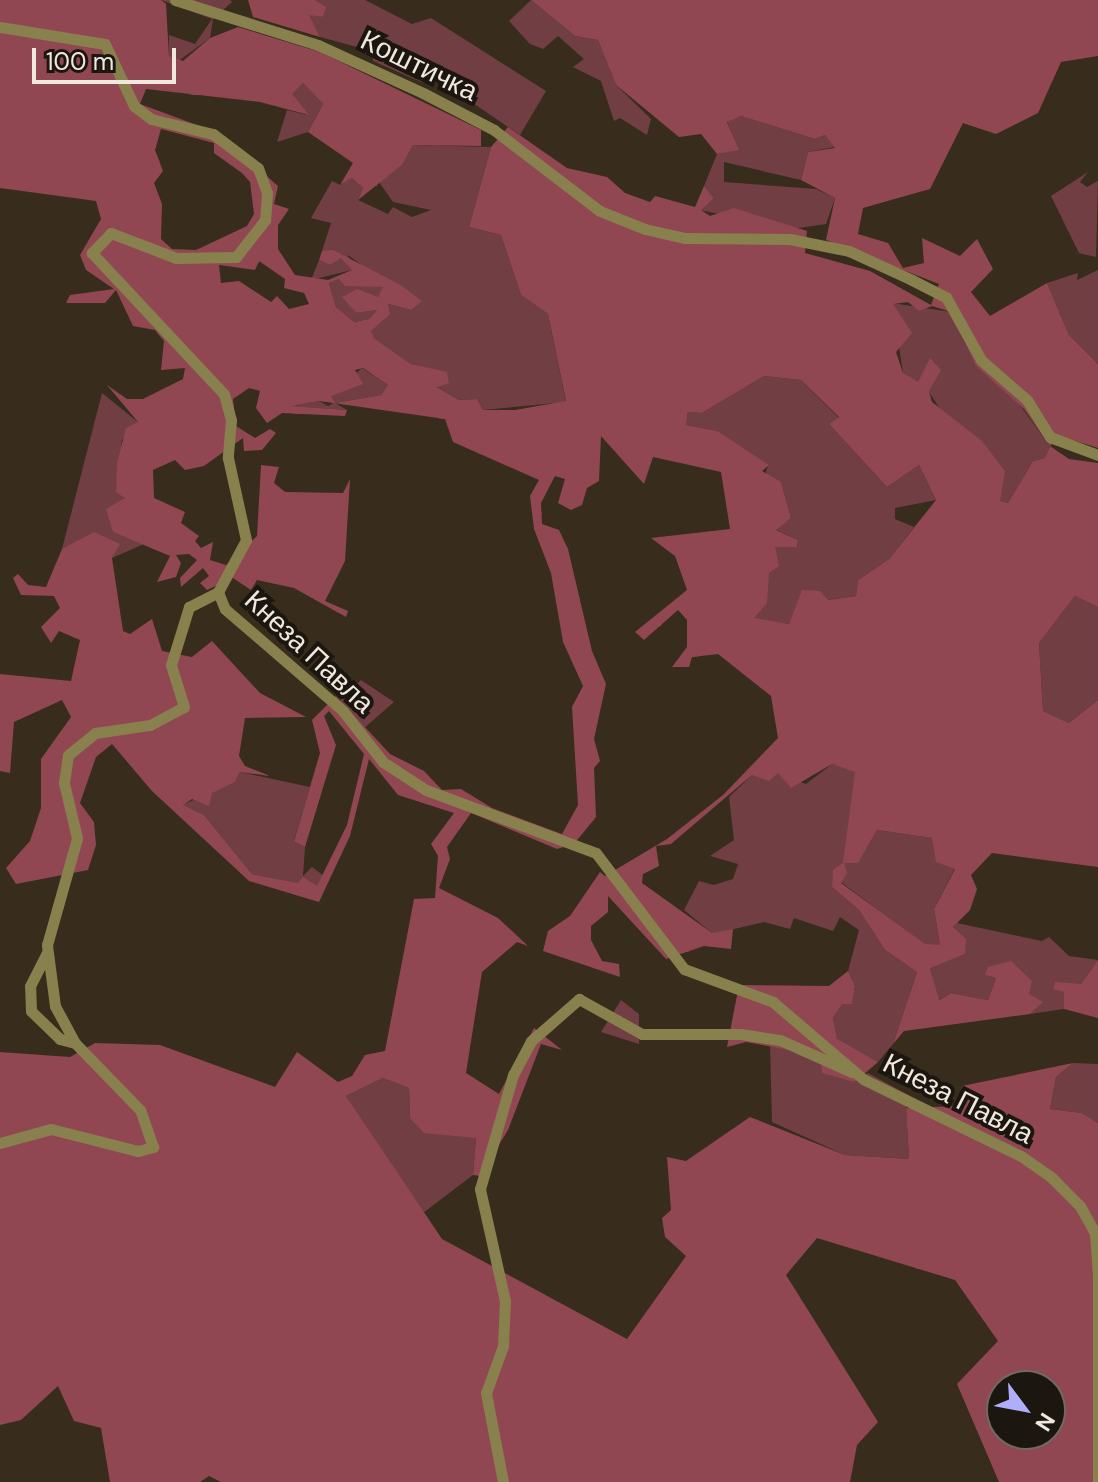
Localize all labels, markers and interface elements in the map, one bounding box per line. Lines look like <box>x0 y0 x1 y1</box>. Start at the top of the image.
street label: Коштичка <box>355 23 483 109</box>
scale bar <box>36 32 180 82</box>
text: 100 m <box>46 46 114 77</box>
street label: Кнеза Павла <box>237 584 381 720</box>
street label: Кнеза Павла <box>877 1047 1039 1151</box>
north arrow <box>986 1370 1066 1450</box>
text: N <box>1029 1407 1062 1436</box>

